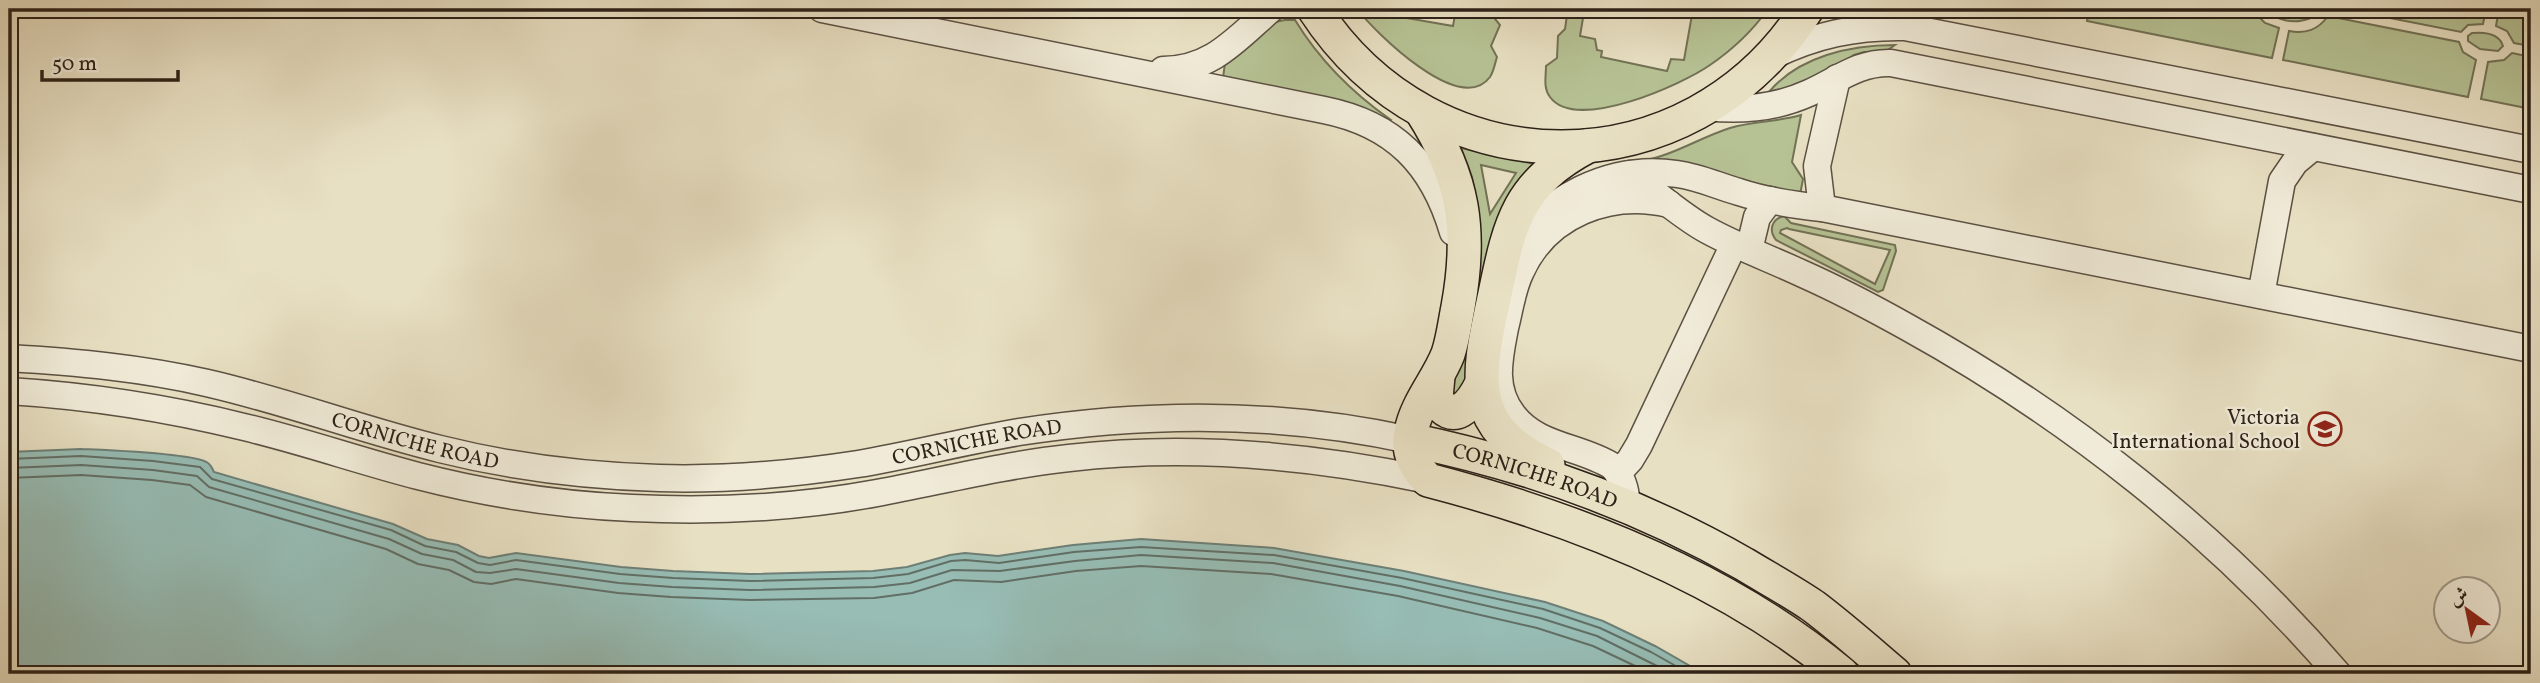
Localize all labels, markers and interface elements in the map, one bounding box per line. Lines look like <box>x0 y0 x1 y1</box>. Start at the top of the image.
scale bar <box>42 38 178 82</box>
text: 50 m <box>52 50 97 79</box>
place label: Victoria International School <box>2112 404 2300 457</box>
street label: CORNICHE ROAD <box>328 406 501 477</box>
school or university icon: Victoria International School <box>2306 410 2344 448</box>
street label: CORNICHE ROAD <box>890 413 1063 473</box>
street label: CORNICHE ROAD <box>1449 437 1621 517</box>
north arrow <box>2432 574 2502 644</box>
text: ش <box>2444 581 2474 613</box>

